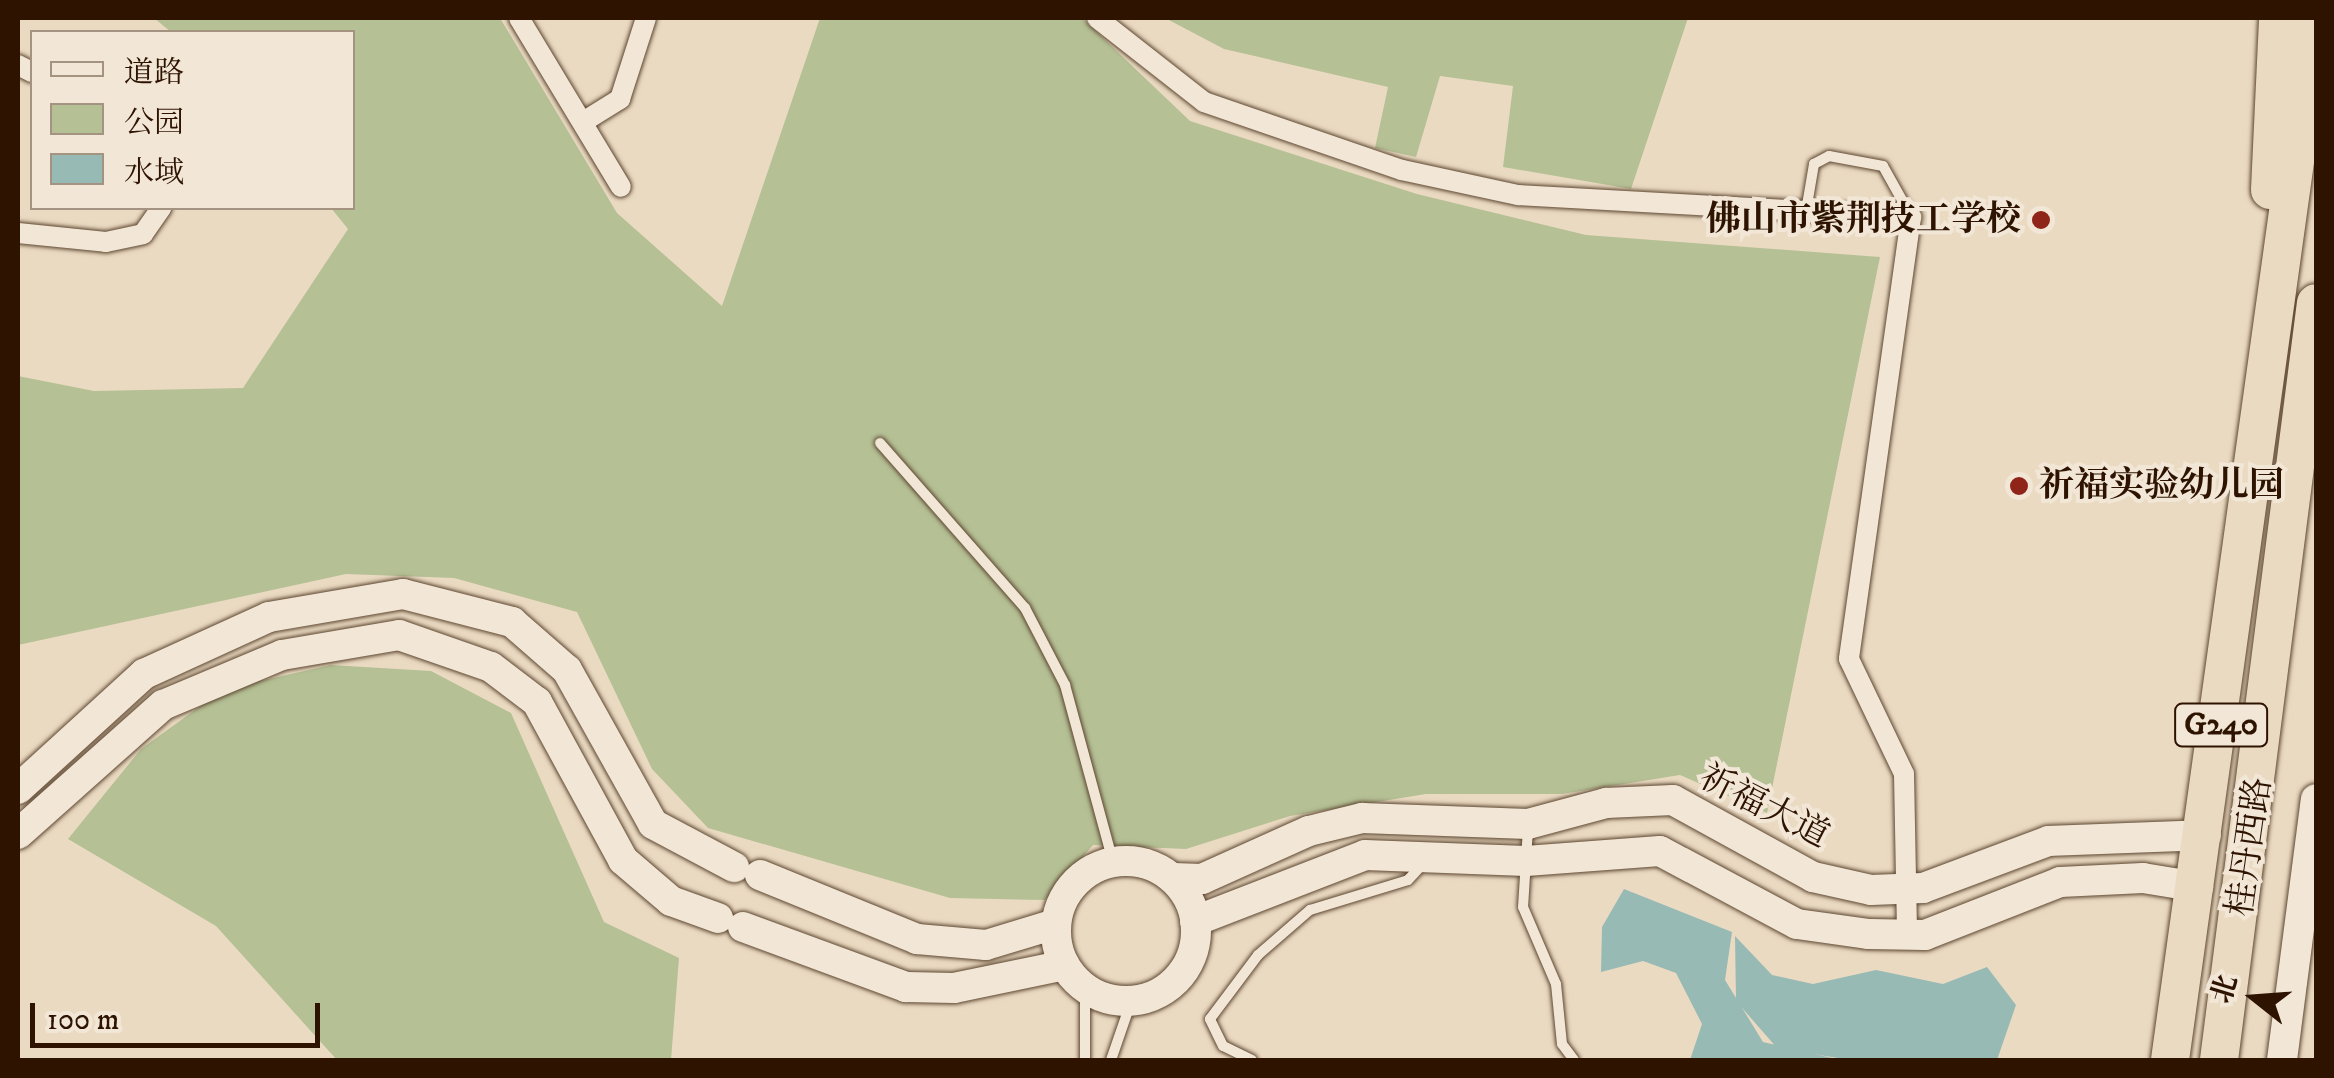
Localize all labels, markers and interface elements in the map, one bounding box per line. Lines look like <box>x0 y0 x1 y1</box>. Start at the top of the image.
legend <box>30 30 355 210</box>
text: 道路 <box>124 55 184 92</box>
text: 公园 <box>124 105 184 142</box>
text: 水域 <box>124 155 184 192</box>
place label: 佛山市紫荆技工学校 <box>1706 199 2021 241</box>
marker: 佛山市紫荆技工学校 <box>2030 209 2052 231</box>
place label: 祈福实验幼儿园 <box>2039 465 2284 507</box>
marker: 祈福实验幼儿园 <box>2008 475 2030 497</box>
road number: G240 <box>2174 698 2268 752</box>
street label: 祈福大道 <box>1692 757 1836 857</box>
street label: 桂丹西路 <box>2219 775 2281 919</box>
north arrow <box>2204 948 2304 1048</box>
text: 北 <box>2204 971 2246 1008</box>
scale bar <box>35 983 325 1045</box>
text: 100 m <box>47 1002 119 1039</box>

